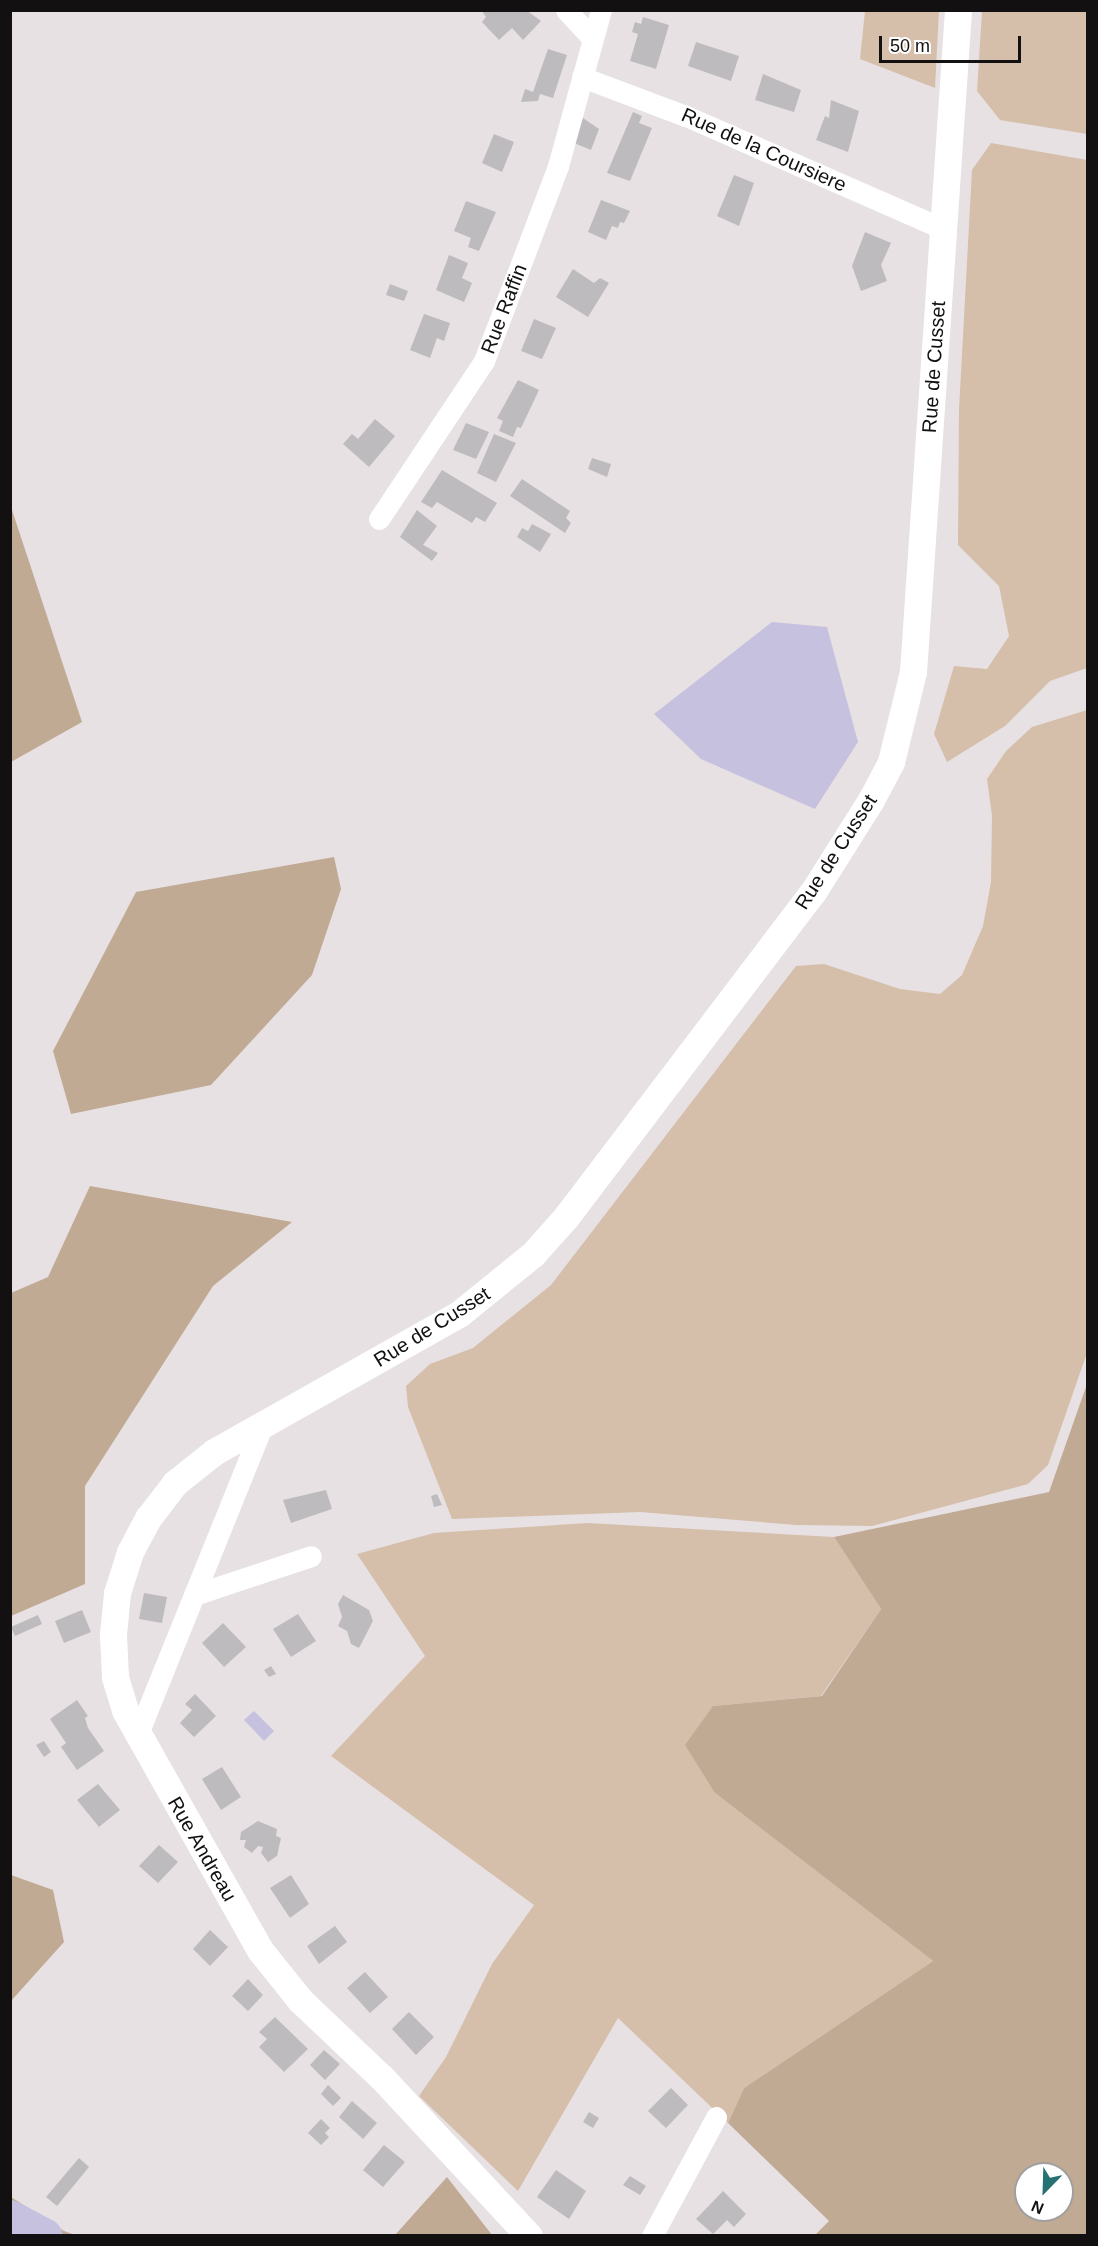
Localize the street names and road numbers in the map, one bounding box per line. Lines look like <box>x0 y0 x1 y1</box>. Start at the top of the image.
street label: Rue de la Coursiere <box>678 103 850 197</box>
street label: Rue Raffin <box>476 261 532 357</box>
street label: Rue de Cusset <box>917 300 951 434</box>
street label: Rue de Cusset <box>790 790 882 914</box>
street label: Rue de Cusset <box>370 1282 494 1372</box>
street label: Rue Andreau <box>162 1792 242 1906</box>

